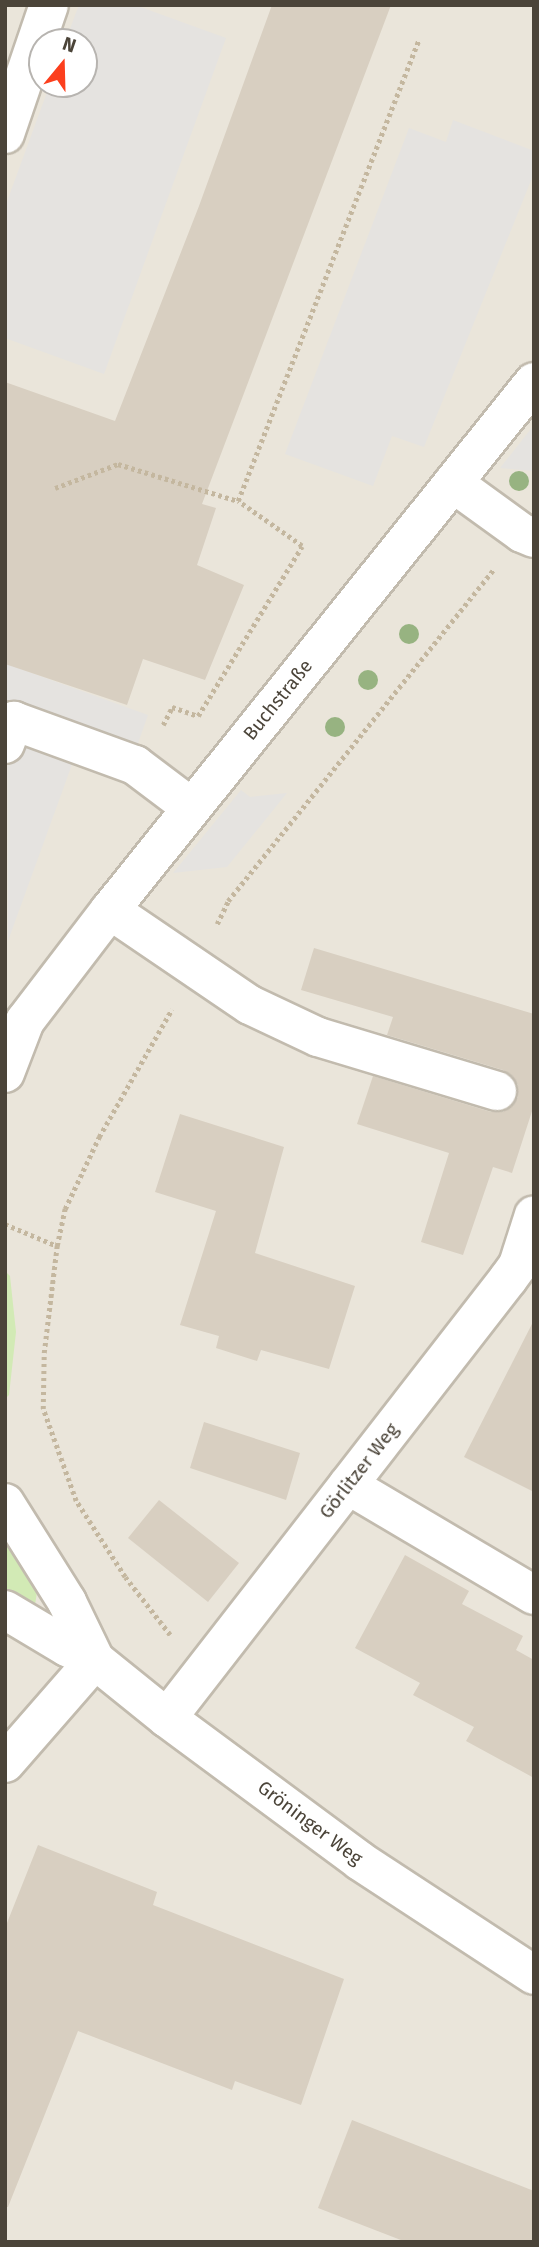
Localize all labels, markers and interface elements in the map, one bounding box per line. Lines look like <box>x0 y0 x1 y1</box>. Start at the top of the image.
north arrow <box>28 28 98 98</box>
text: N <box>60 32 79 57</box>
street label: Buchstraße <box>239 655 317 745</box>
street label: Görlitzer Weg <box>315 1419 403 1523</box>
street label: Gröninger Weg <box>253 1776 367 1870</box>

